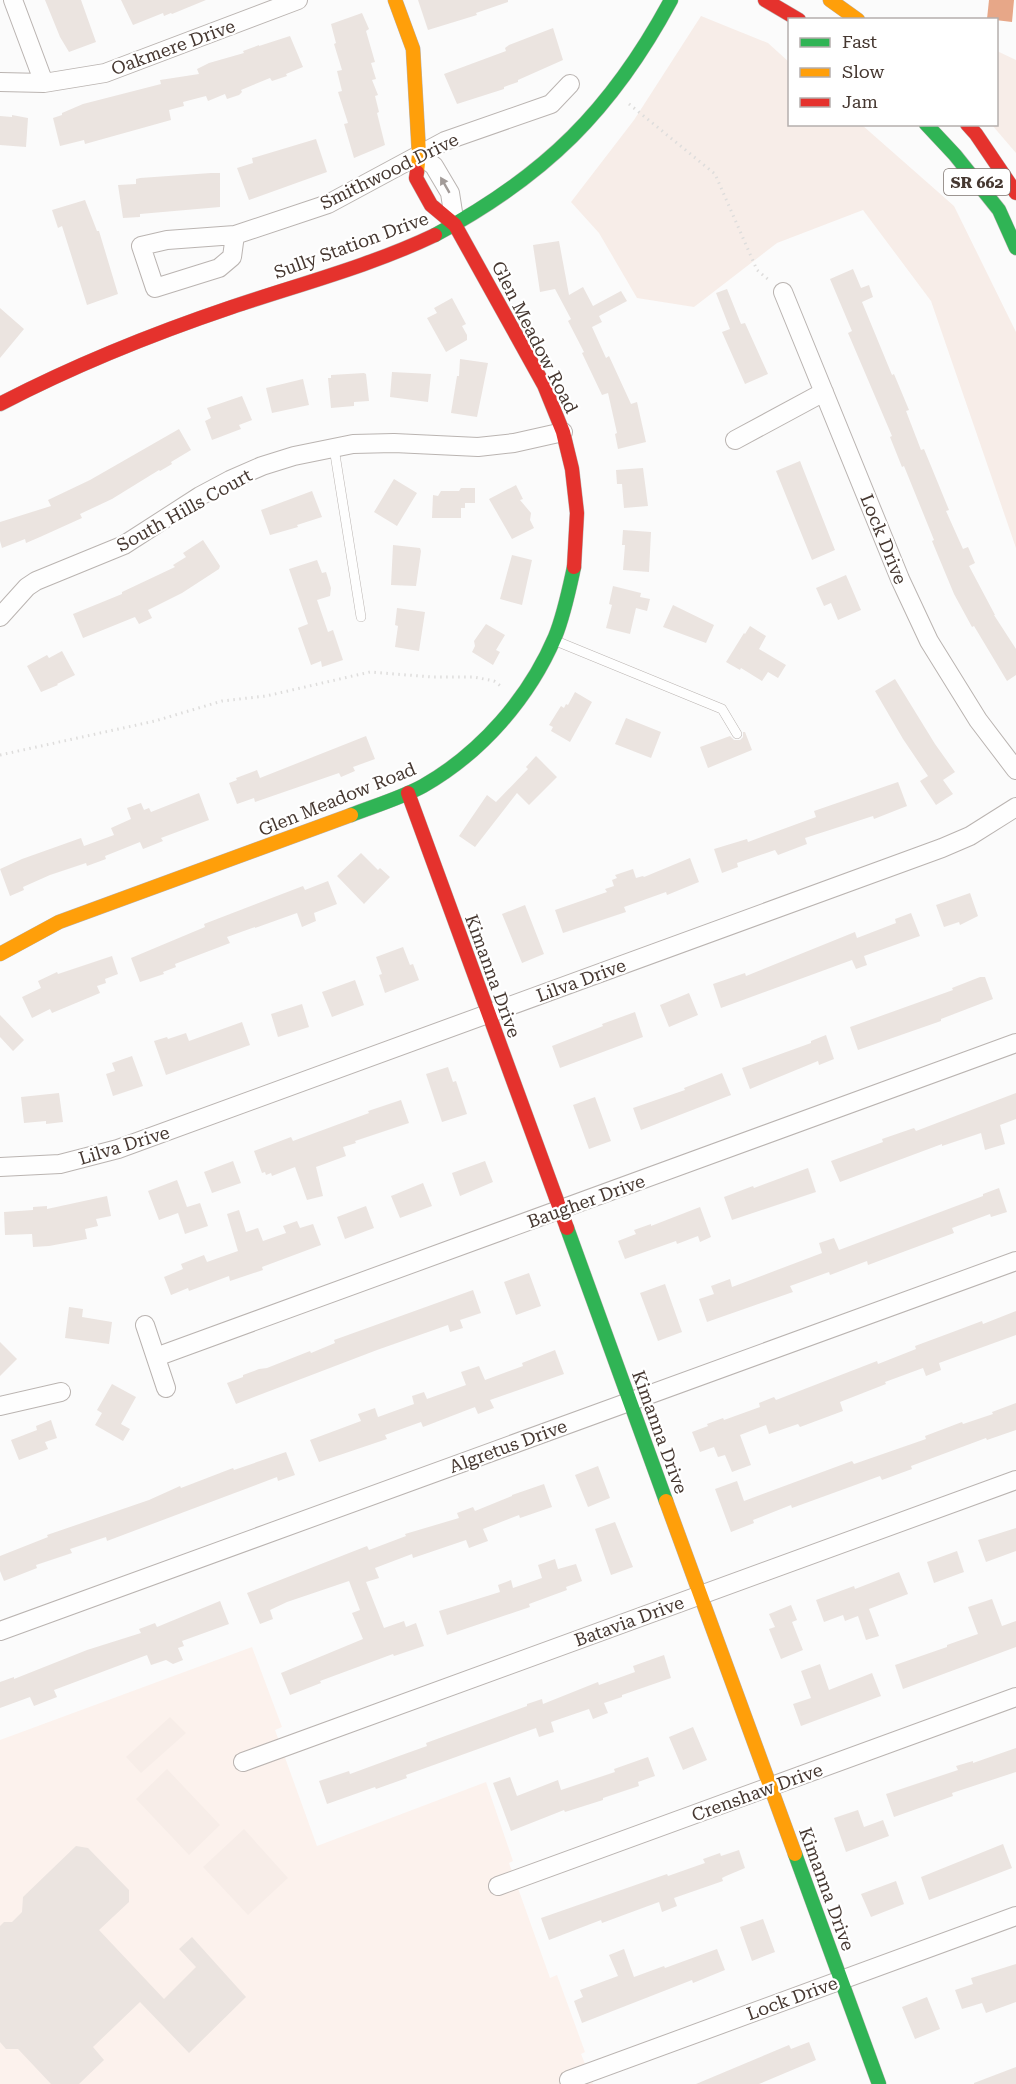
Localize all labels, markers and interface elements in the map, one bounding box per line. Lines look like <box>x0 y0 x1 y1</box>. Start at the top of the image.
street label: Oakmere Drive <box>108 15 238 79</box>
legend <box>788 18 998 126</box>
text: Fast <box>842 31 877 52</box>
text: Slow <box>842 61 884 82</box>
text: Jam <box>842 91 878 112</box>
street label: Smithwood Drive <box>316 128 462 214</box>
road number: SR 662 <box>944 169 1010 195</box>
one-way arrow <box>440 177 451 193</box>
street label: Sully Station Drive <box>271 207 431 283</box>
street label: Glen Meadow Road <box>488 257 583 417</box>
street label: South Hills Court <box>113 464 255 556</box>
street label: Lock Drive <box>856 491 912 587</box>
street label: Glen Meadow Road <box>255 758 419 840</box>
street label: Kimanna Drive <box>461 912 525 1041</box>
street label: Lilva Drive <box>533 954 629 1006</box>
street label: Lilva Drive <box>76 1121 172 1169</box>
street label: Baugher Drive <box>524 1170 648 1232</box>
street label: Kimanna Drive <box>628 1368 692 1497</box>
street label: Algretus Drive <box>446 1415 570 1477</box>
street label: Batavia Drive <box>571 1591 687 1651</box>
street label: Crenshaw Drive <box>689 1759 825 1825</box>
street label: Kimanna Drive <box>795 1825 859 1954</box>
street label: Lock Drive <box>744 1972 840 2024</box>

